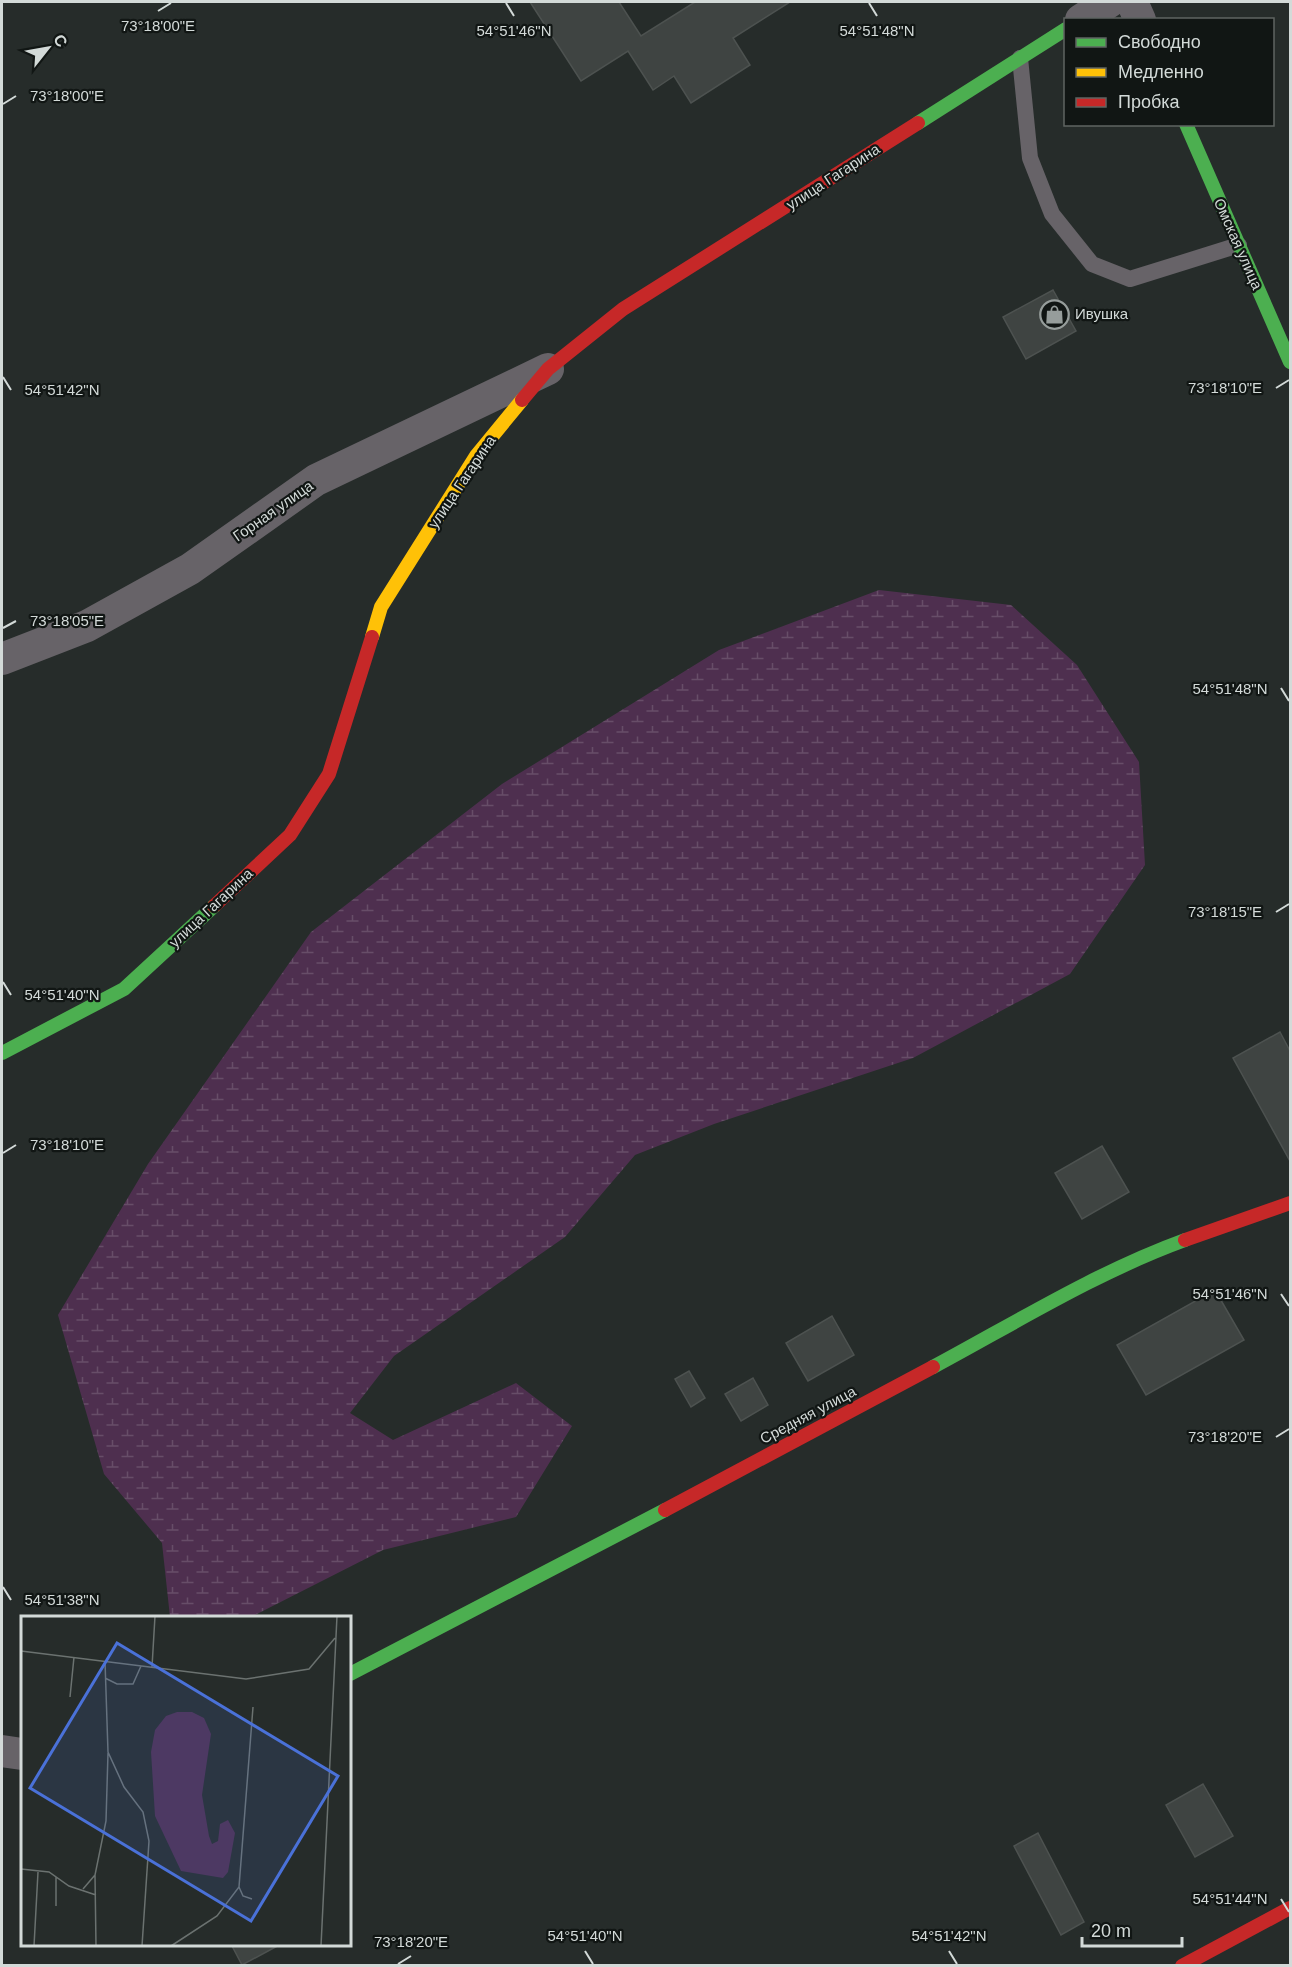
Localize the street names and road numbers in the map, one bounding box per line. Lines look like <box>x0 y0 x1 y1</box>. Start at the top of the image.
street label: улица Гагарина <box>783 140 883 213</box>
street label: Омская улица <box>1211 195 1266 293</box>
street label: улица Гагарина <box>424 432 499 531</box>
street label: Горная улица <box>229 476 317 545</box>
street label: улица Гагарина <box>165 864 256 951</box>
street label: Средняя улица <box>757 1382 859 1447</box>

